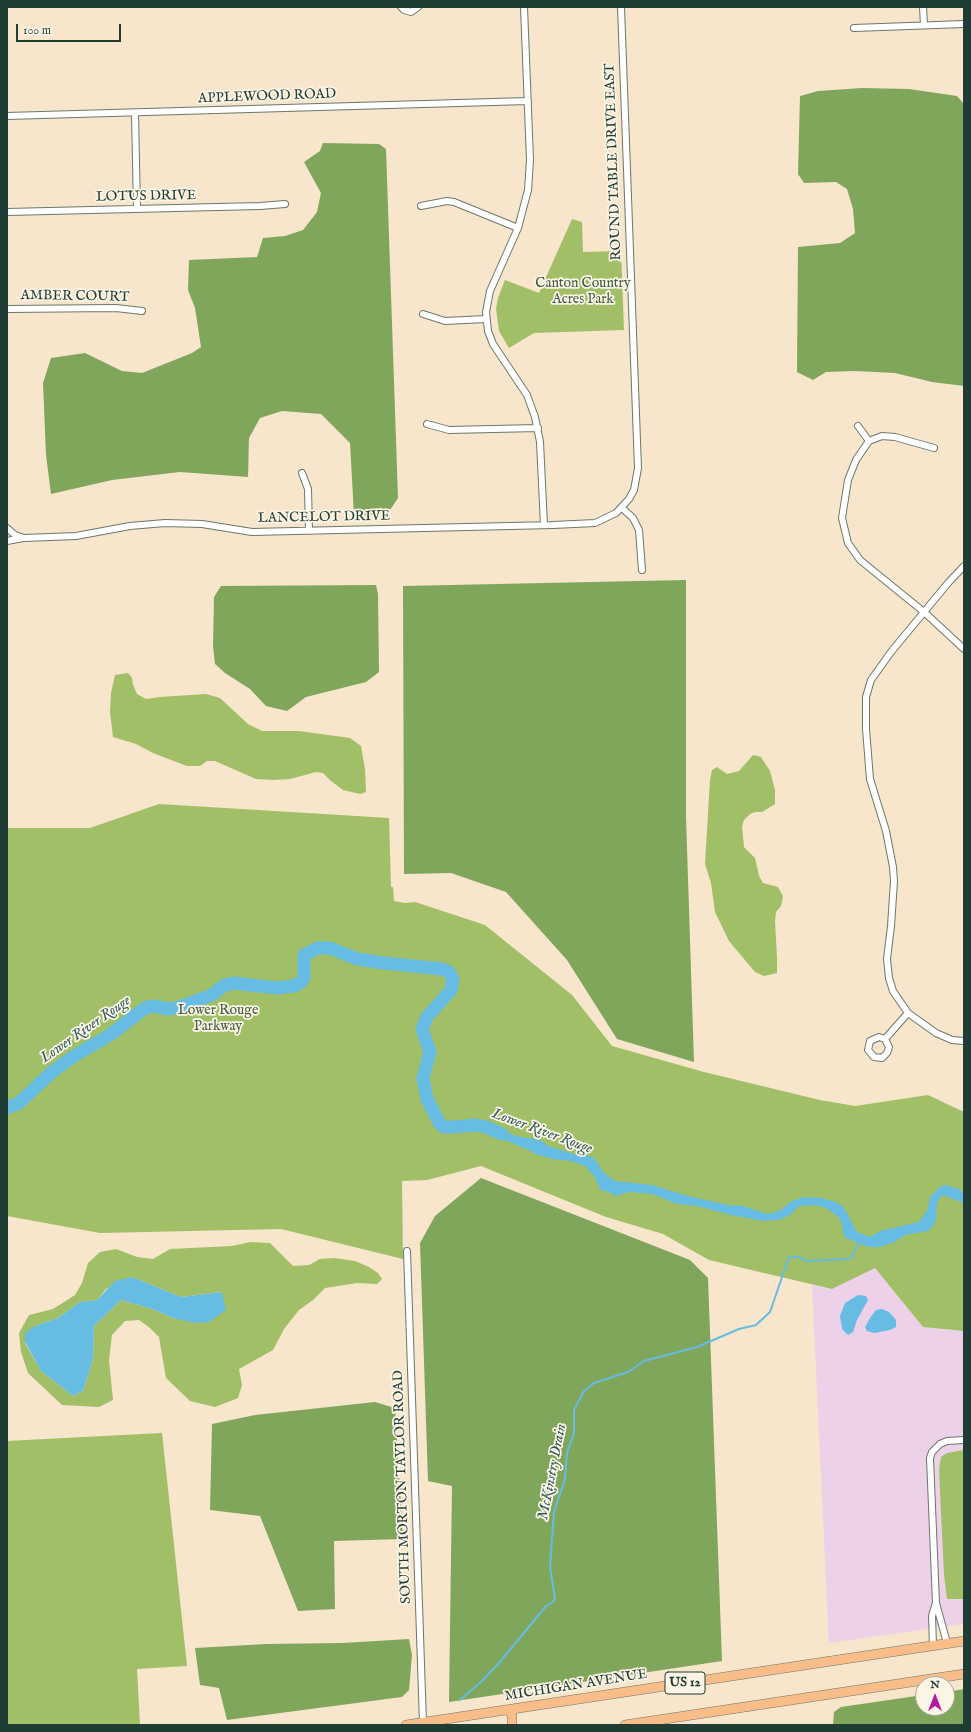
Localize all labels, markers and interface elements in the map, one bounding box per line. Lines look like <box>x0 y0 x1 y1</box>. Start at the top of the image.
scale bar <box>18 16 123 42</box>
text: 100 m <box>23 23 51 38</box>
street label: ROUND TABLE DRIVE EAST <box>602 63 626 261</box>
street label: APPLEWOOD ROAD <box>198 86 336 108</box>
street label: LOTUS DRIVE <box>96 188 196 206</box>
park label: Canton Country Acres Park <box>535 276 631 308</box>
street label: AMBER COURT <box>20 288 130 306</box>
street label: LANCELOT DRIVE <box>258 508 390 528</box>
water label: Lower River Rouge <box>38 992 134 1068</box>
park label: Lower Rouge Parkway <box>178 1003 258 1036</box>
water label: Lower River Rouge <box>489 1105 595 1159</box>
street label: SOUTH MORTON TAYLOR ROAD <box>391 1370 415 1604</box>
water label: McKinstry Drain <box>535 1422 571 1522</box>
street label: MICHIGAN AVENUE <box>504 1666 648 1706</box>
road number: US 12 <box>665 1672 705 1694</box>
north arrow <box>915 1676 955 1716</box>
text: N <box>930 1678 940 1692</box>

